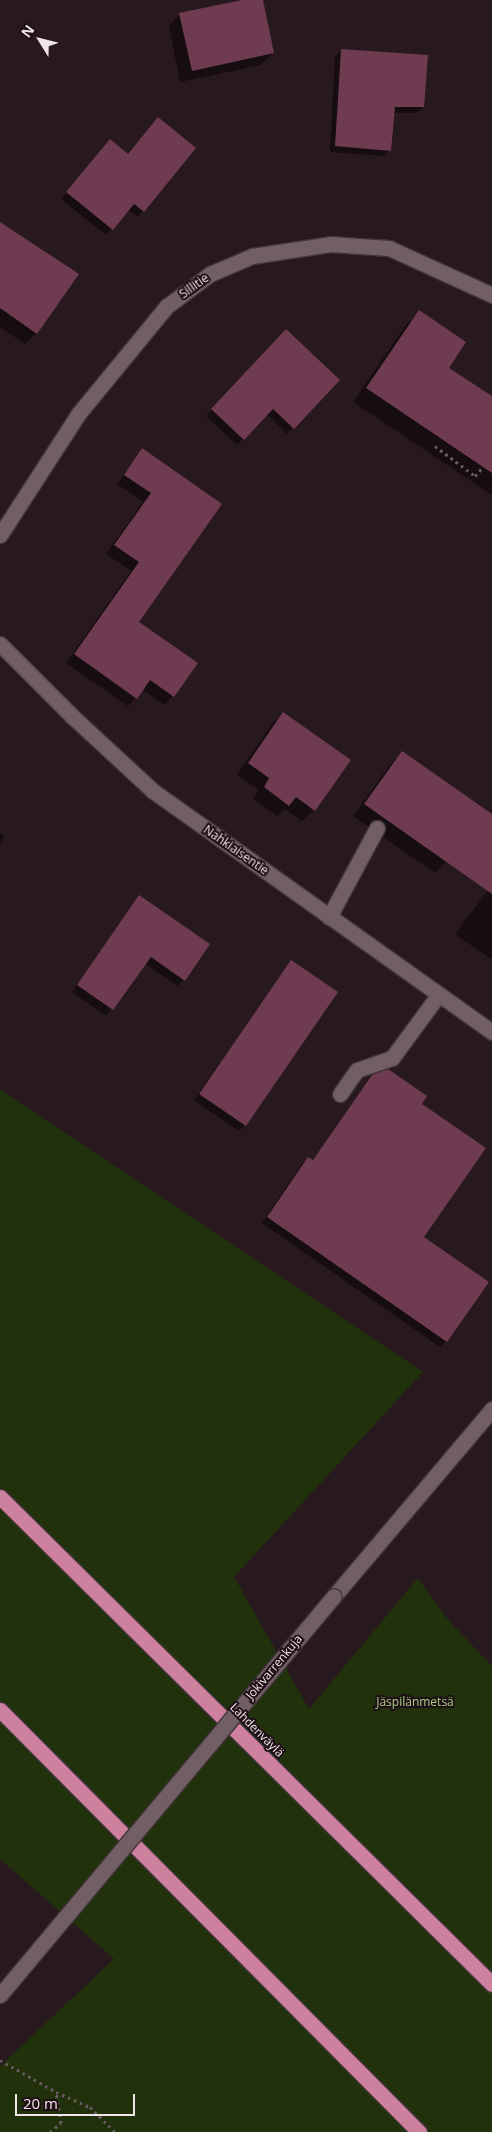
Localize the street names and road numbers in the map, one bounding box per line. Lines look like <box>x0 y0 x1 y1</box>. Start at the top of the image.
street label: Sillitie <box>177 271 211 301</box>
street label: Nahkiaisentie <box>201 822 271 878</box>
street label: Jokivarrenkuja <box>243 1632 305 1702</box>
street label: Lahdenväylä <box>227 1700 287 1760</box>

